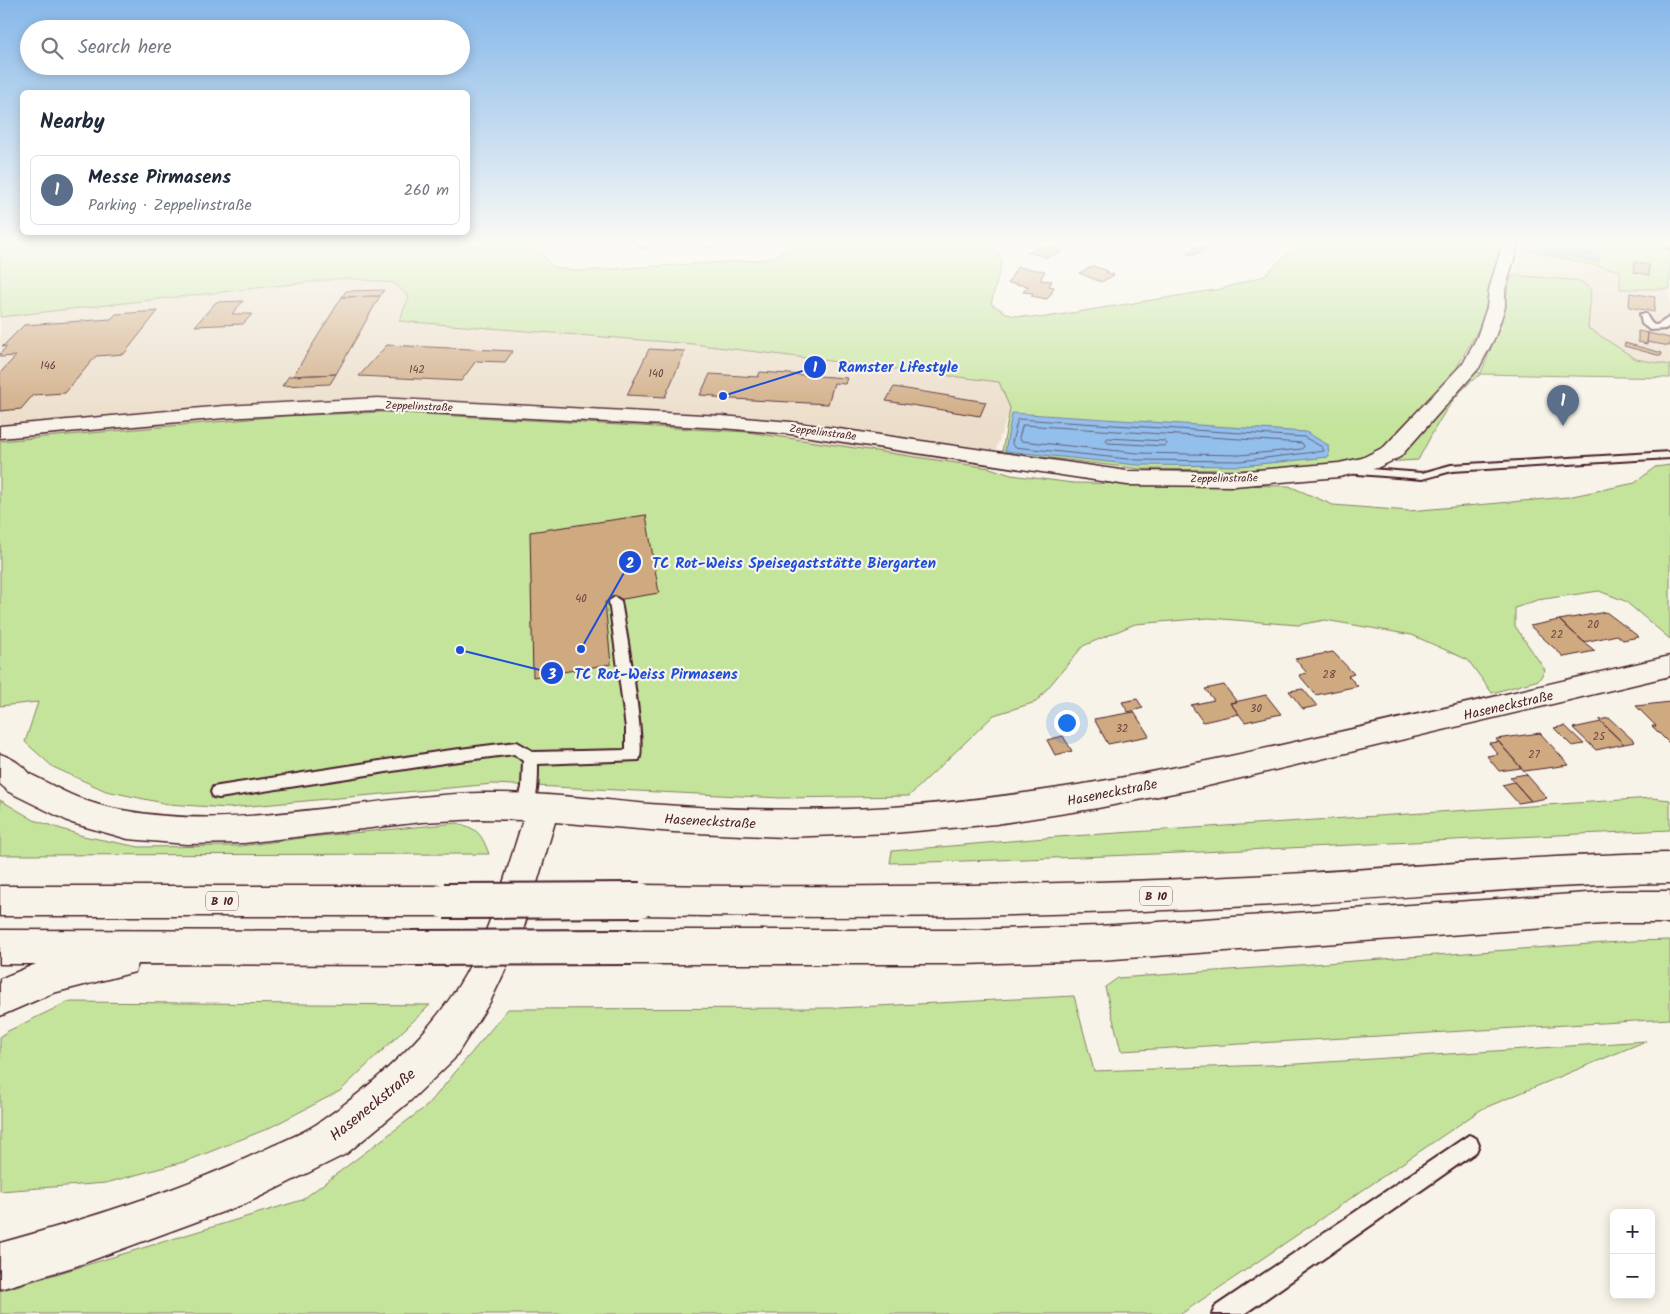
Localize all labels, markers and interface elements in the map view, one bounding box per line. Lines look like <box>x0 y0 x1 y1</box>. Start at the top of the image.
search box <box>20 20 470 75</box>
text: Search here <box>78 33 172 63</box>
icon: search <box>38 34 66 62</box>
text: Nearby <box>40 106 105 139</box>
text: Messe Pirmasens <box>88 163 231 193</box>
text: 1 <box>55 178 59 203</box>
text: 260 m <box>404 178 449 203</box>
text: Parking · Zeppelinstraße <box>88 193 252 218</box>
callout: Ramster Lifestyle <box>803 352 968 382</box>
text: 1 <box>813 356 818 380</box>
text: Ramster Lifestyle <box>838 356 959 380</box>
house number: 146 <box>40 357 56 375</box>
house number: 142 <box>409 361 425 379</box>
house number: 140 <box>648 365 664 383</box>
pin: 1 <box>1547 385 1579 426</box>
street label: Zeppelinstraße <box>385 397 453 417</box>
street label: Zeppelinstraße <box>788 420 858 446</box>
street label: Zeppelinstraße <box>1190 469 1258 489</box>
callout: TC Rot-Weiss Speisegaststätte Biergarten <box>617 547 946 577</box>
text: 2 <box>626 552 635 576</box>
text: TC Rot-Weiss Speisegaststätte Biergarten <box>652 552 936 576</box>
house number: 40 <box>575 590 587 608</box>
house number: 20 <box>1587 616 1599 634</box>
house number: 22 <box>1551 626 1563 644</box>
callout: TC Rot-Weiss Pirmasens <box>539 658 748 688</box>
text: 3 <box>547 663 556 687</box>
text: TC Rot-Weiss Pirmasens <box>574 663 738 687</box>
house number: 28 <box>1322 666 1336 684</box>
street label: Haseneckstraße <box>1461 685 1556 727</box>
house number: 30 <box>1250 700 1262 718</box>
your location <box>1054 710 1080 736</box>
house number: 32 <box>1116 720 1128 738</box>
house number: 25 <box>1593 728 1606 746</box>
house number: 27 <box>1528 746 1541 764</box>
street label: Haseneckstraße <box>1065 773 1160 813</box>
street label: Haseneckstraße <box>664 809 757 835</box>
road number: B 10 <box>1140 886 1172 906</box>
road number: B 10 <box>206 891 238 910</box>
street label: Haseneckstraße <box>324 1062 422 1148</box>
map controls <box>1610 1209 1655 1299</box>
button: + <box>1610 1209 1655 1254</box>
button: − <box>1610 1254 1655 1299</box>

